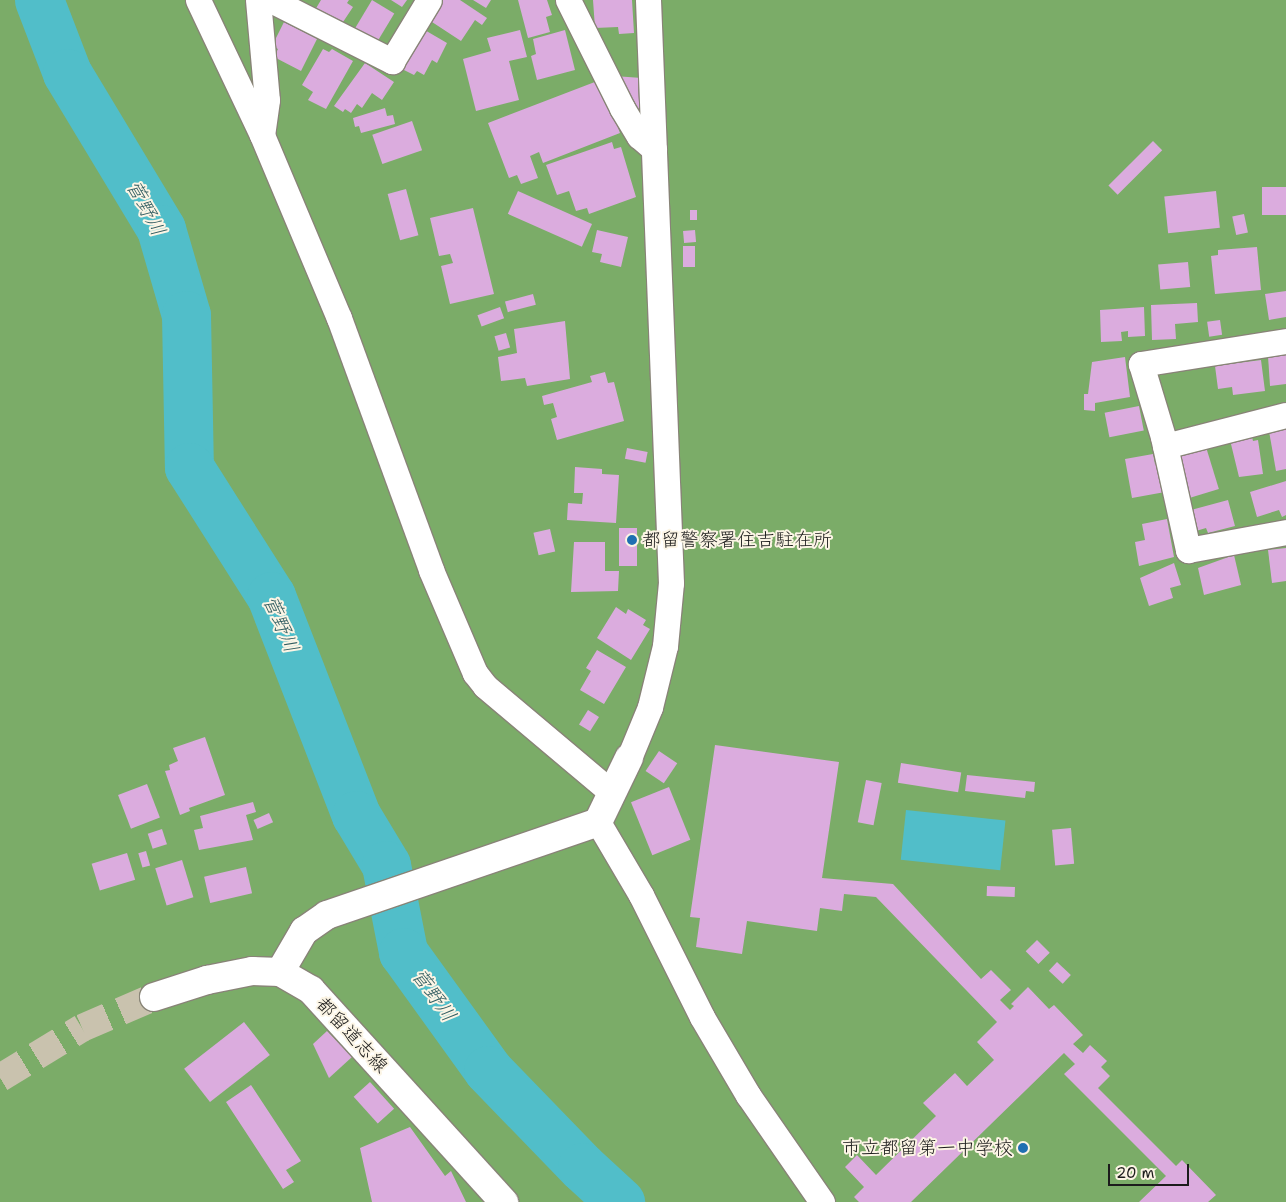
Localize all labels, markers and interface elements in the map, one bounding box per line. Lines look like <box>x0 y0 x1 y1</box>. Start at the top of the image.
water label: 菅野川 <box>121 176 171 240</box>
place label: 都留警察署住吉駐在所 <box>642 529 832 551</box>
marker: 都留警察署住吉駐在所 <box>626 534 638 546</box>
water label: 菅野川 <box>258 592 304 656</box>
water label: 菅野川 <box>407 964 461 1026</box>
street label: 都留道志線 <box>311 992 393 1078</box>
place label: 市立都留第一中学校 <box>842 1137 1013 1159</box>
marker: 市立都留第一中学校 <box>1017 1142 1029 1154</box>
scale bar <box>1111 1154 1192 1186</box>
text: 20 m <box>1116 1163 1155 1183</box>

